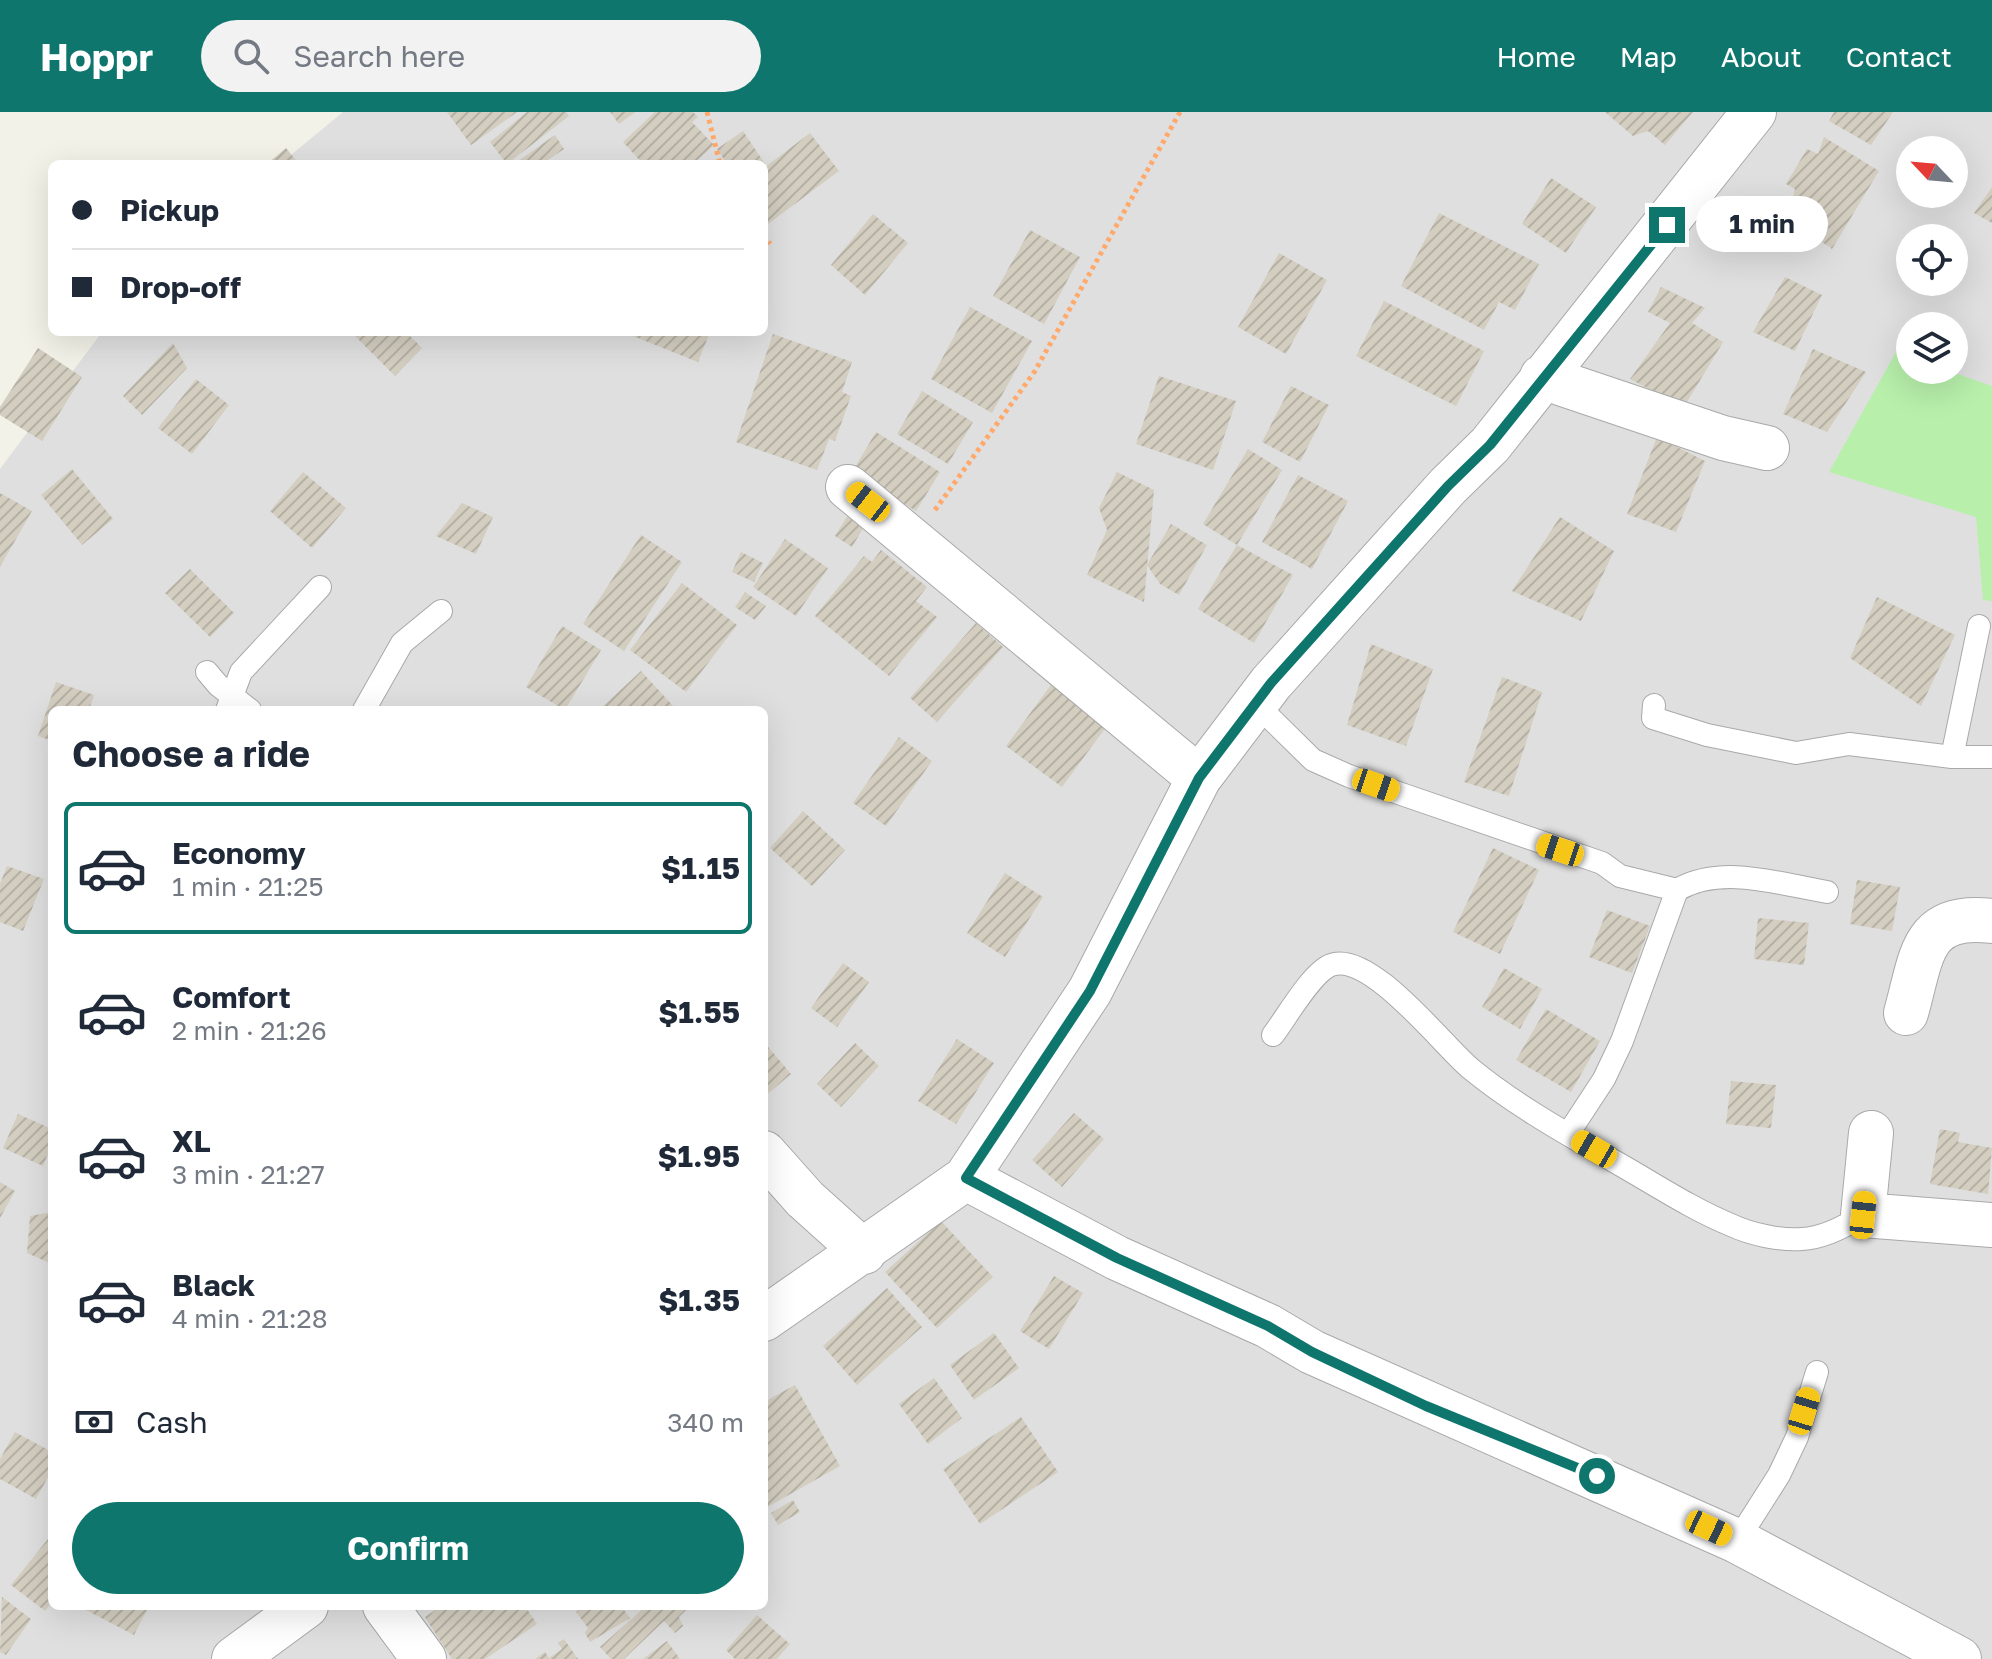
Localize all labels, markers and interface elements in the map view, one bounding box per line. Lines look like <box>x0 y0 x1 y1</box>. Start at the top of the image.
search box <box>201 20 761 92</box>
text: Hoppr <box>40 34 153 79</box>
icon: search <box>229 34 273 78</box>
text: Search here <box>293 38 465 74</box>
text: Home <box>1497 40 1576 73</box>
text: Map <box>1620 40 1677 73</box>
text: About <box>1721 40 1802 73</box>
text: Contact <box>1846 40 1952 73</box>
north arrow <box>1896 136 1968 208</box>
map controls <box>1896 136 1968 384</box>
text: Pickup <box>120 192 219 228</box>
callout: 1 min <box>1695 197 1827 253</box>
route end <box>1649 207 1685 243</box>
text: 1 min <box>1729 208 1795 239</box>
button: locate <box>1896 224 1968 296</box>
text: Drop-off <box>120 269 241 305</box>
button: layers <box>1896 312 1968 384</box>
car <box>842 478 894 526</box>
text: Choose a ride <box>72 732 310 775</box>
car <box>1349 766 1403 804</box>
car <box>1533 831 1587 869</box>
icon: car <box>76 832 148 904</box>
text: Economy <box>172 835 306 871</box>
text: $1.15 <box>661 850 740 886</box>
text: 1 min · 21:25 <box>172 871 324 902</box>
icon: car <box>76 976 148 1048</box>
text: Comfort <box>172 979 291 1015</box>
text: $1.55 <box>658 994 740 1030</box>
text: 2 min · 21:26 <box>172 1015 327 1046</box>
icon: car <box>76 1120 148 1192</box>
text: XL <box>172 1123 211 1159</box>
car <box>1567 1127 1621 1171</box>
text: $1.95 <box>658 1138 740 1174</box>
text: 3 min · 21:27 <box>172 1159 325 1190</box>
car <box>1849 1190 1877 1240</box>
icon: car <box>76 1264 148 1336</box>
text: Black <box>172 1267 255 1303</box>
text: $1.35 <box>658 1282 740 1318</box>
text: 4 min · 21:28 <box>172 1303 328 1334</box>
car <box>1786 1385 1822 1437</box>
icon: cash <box>72 1400 116 1444</box>
text: Cash <box>136 1404 208 1440</box>
text: 340 m <box>667 1407 744 1438</box>
route start <box>1579 1458 1615 1494</box>
button: Confirm <box>72 1502 744 1594</box>
car <box>1682 1507 1736 1549</box>

